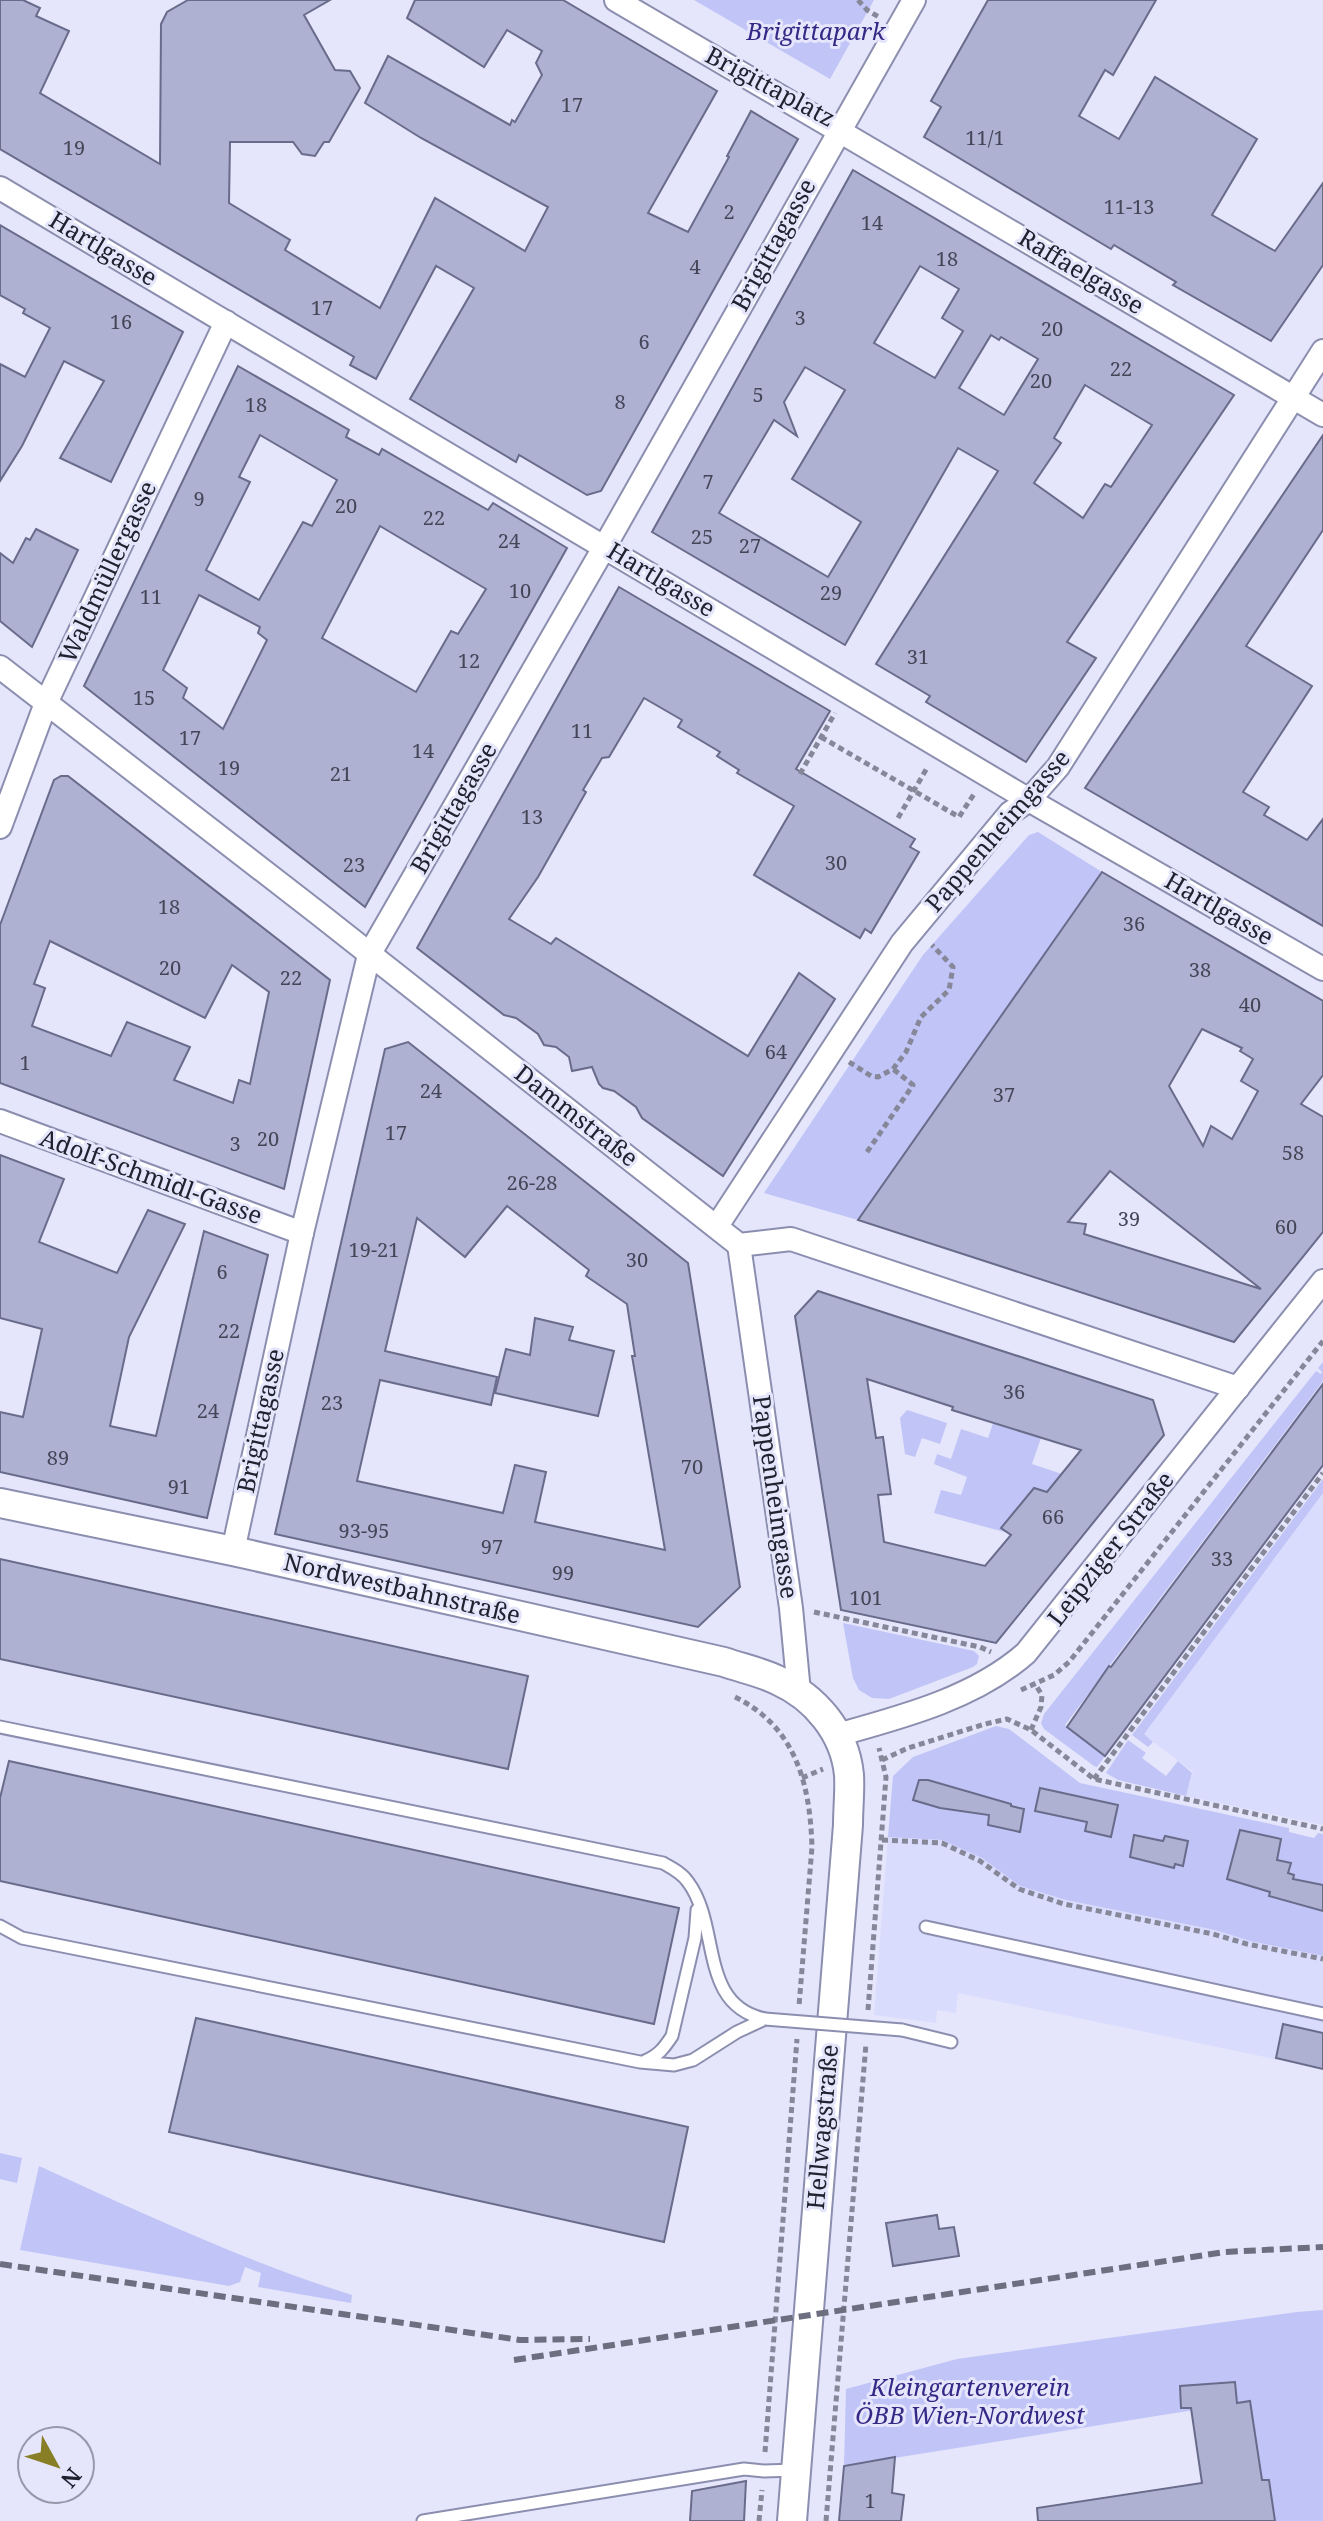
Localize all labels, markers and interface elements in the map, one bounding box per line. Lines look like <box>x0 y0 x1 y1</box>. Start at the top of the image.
park label: Brigittapark <box>745 14 887 47</box>
street label: Brigittaplatz <box>700 38 841 134</box>
house number: 17 <box>561 91 583 118</box>
house number: 11/1 <box>965 124 1005 151</box>
house number: 19 <box>63 134 85 161</box>
street label: Brigittagasse <box>723 172 823 316</box>
house number: 11-13 <box>1104 193 1154 220</box>
house number: 2 <box>723 198 735 225</box>
street label: Hartlgasse <box>44 202 164 293</box>
house number: 14 <box>861 209 883 236</box>
street label: Raffaelgasse <box>1013 220 1151 321</box>
house number: 18 <box>936 245 958 272</box>
house number: 4 <box>689 253 701 280</box>
house number: 17 <box>311 294 333 321</box>
house number: 3 <box>794 304 806 331</box>
house number: 16 <box>110 308 132 335</box>
house number: 20 <box>1041 315 1063 342</box>
house number: 6 <box>638 328 650 355</box>
house number: 22 <box>1110 355 1132 382</box>
house number: 20 <box>1030 367 1052 394</box>
house number: 5 <box>752 381 764 408</box>
house number: 8 <box>614 388 626 415</box>
house number: 18 <box>245 391 267 418</box>
house number: 7 <box>702 468 714 495</box>
street label: Waldmüllergasse <box>50 475 163 668</box>
house number: 9 <box>193 485 205 512</box>
house number: 20 <box>335 492 357 519</box>
house number: 22 <box>423 504 445 531</box>
house number: 25 <box>691 523 713 550</box>
house number: 24 <box>498 527 520 554</box>
house number: 27 <box>739 532 761 559</box>
street label: Hartlgasse <box>602 533 722 624</box>
house number: 10 <box>509 577 531 604</box>
house number: 29 <box>820 579 842 606</box>
house number: 11 <box>140 583 162 610</box>
house number: 31 <box>907 643 929 670</box>
house number: 12 <box>458 647 480 674</box>
house number: 15 <box>133 684 155 711</box>
house number: 11 <box>571 717 593 744</box>
house number: 17 <box>179 724 201 751</box>
street label: Brigittagasse <box>402 736 504 879</box>
house number: 14 <box>412 737 434 764</box>
street label: Pappenheimgasse <box>917 742 1077 918</box>
house number: 19 <box>218 754 240 781</box>
house number: 21 <box>330 760 352 787</box>
house number: 13 <box>521 803 543 830</box>
house number: 30 <box>825 849 847 876</box>
house number: 23 <box>343 851 365 878</box>
street label: Hartlgasse <box>1159 863 1280 952</box>
house number: 18 <box>158 893 180 920</box>
house number: 36 <box>1123 910 1145 937</box>
house number: 20 <box>159 954 181 981</box>
house number: 38 <box>1189 956 1211 983</box>
house number: 22 <box>280 964 302 991</box>
house number: 40 <box>1239 991 1261 1018</box>
house number: 64 <box>765 1038 787 1065</box>
house number: 1 <box>19 1049 31 1076</box>
street label: Dammstraße <box>508 1056 646 1173</box>
house number: 24 <box>420 1077 442 1104</box>
house number: 37 <box>993 1081 1015 1108</box>
house number: 17 <box>385 1119 407 1146</box>
street label: Adolf-Schmidl-Gasse <box>36 1120 267 1231</box>
house number: 20 <box>257 1125 279 1152</box>
house number: 3 <box>229 1130 241 1157</box>
house number: 58 <box>1282 1139 1304 1166</box>
house number: 26-28 <box>507 1169 557 1196</box>
house number: 39 <box>1118 1205 1140 1232</box>
house number: 60 <box>1275 1213 1297 1240</box>
house number: 19-21 <box>349 1236 399 1263</box>
house number: 30 <box>626 1246 648 1273</box>
house number: 6 <box>216 1258 228 1285</box>
house number: 22 <box>218 1317 240 1344</box>
street label: Brigittagasse <box>228 1346 291 1496</box>
house number: 36 <box>1003 1378 1025 1405</box>
house number: 23 <box>321 1389 343 1416</box>
street label: Pappenheimgasse <box>746 1393 807 1601</box>
house number: 24 <box>197 1397 219 1424</box>
house number: 89 <box>47 1444 69 1471</box>
house number: 70 <box>681 1453 703 1480</box>
street label: Leipziger Straße <box>1039 1464 1181 1632</box>
house number: 91 <box>168 1473 190 1500</box>
house number: 66 <box>1042 1503 1064 1530</box>
house number: 93-95 <box>339 1517 389 1544</box>
house number: 97 <box>481 1533 503 1560</box>
street label: Nordwestbahnstraße <box>281 1544 524 1631</box>
house number: 33 <box>1211 1545 1233 1572</box>
house number: 99 <box>552 1559 574 1586</box>
house number: 101 <box>849 1584 883 1611</box>
street label: Hellwagstraße <box>798 2043 845 2211</box>
park label: Kleingartenverein ÖBB Wien-Nordwest <box>855 2370 1085 2431</box>
north arrow <box>16 2425 96 2505</box>
text: N <box>55 2462 89 2495</box>
house number: 1 <box>864 2487 876 2514</box>

